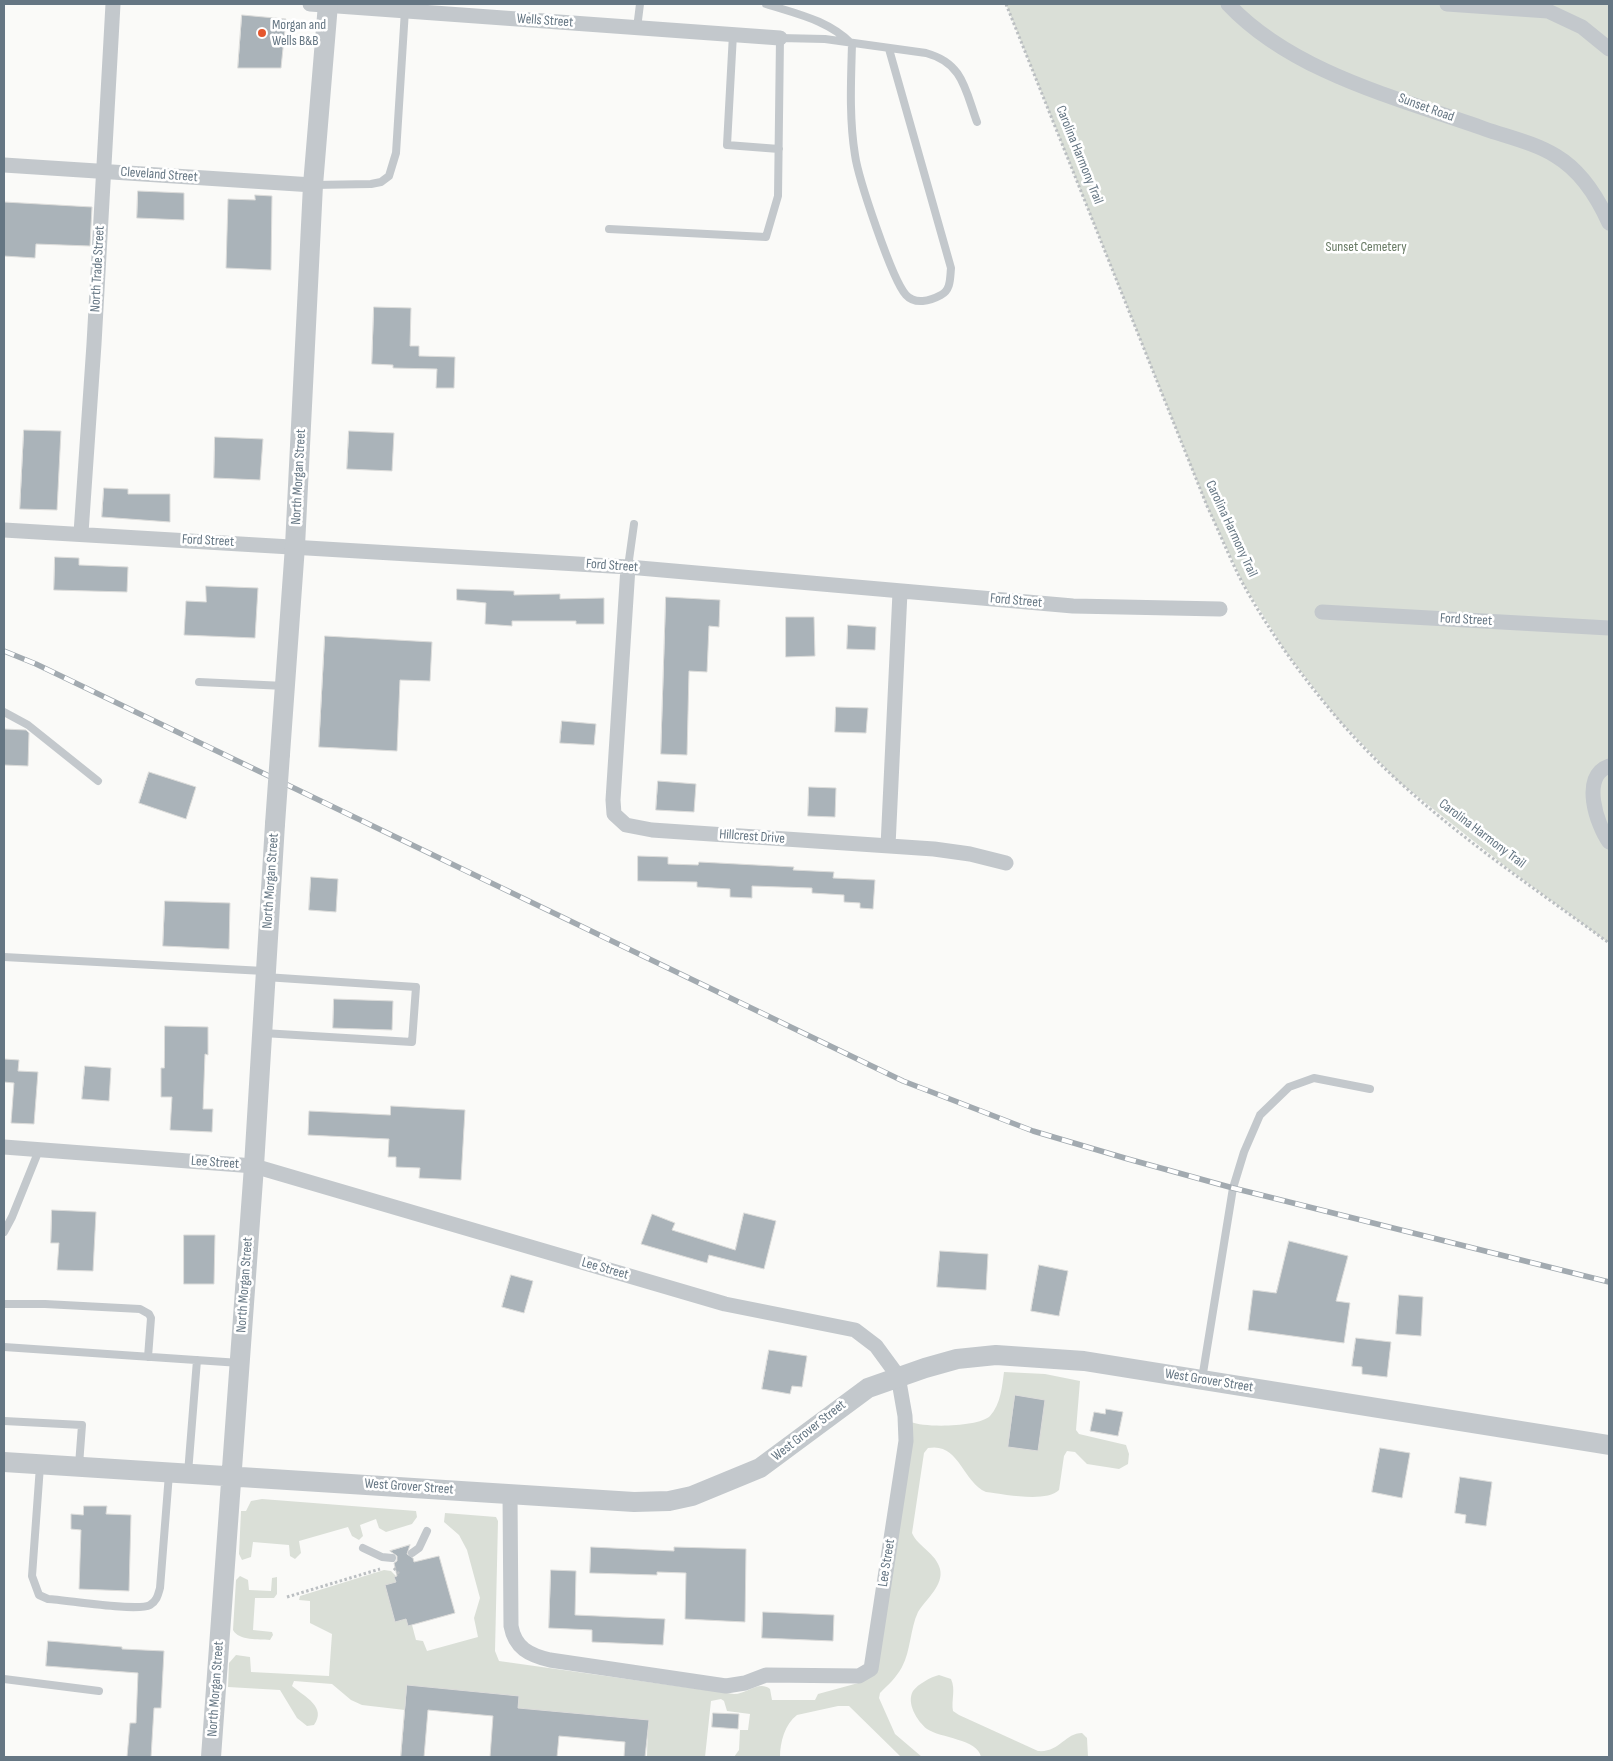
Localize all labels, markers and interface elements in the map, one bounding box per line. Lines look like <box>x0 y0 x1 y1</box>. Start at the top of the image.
street label: Wells Street <box>516 11 574 31</box>
place label: Morgan and Wells B&B <box>272 17 326 49</box>
marker: Morgan and Wells B&B <box>256 27 268 39</box>
street label: Sunset Road <box>1396 90 1456 126</box>
street label: Carolina Harmony Trail <box>1052 103 1106 207</box>
street label: Cleveland Street <box>120 164 198 186</box>
street label: North Trade Street <box>87 225 109 313</box>
park label: Sunset Cemetery <box>1325 239 1407 255</box>
street label: North Morgan Street <box>288 429 310 525</box>
street label: Carolina Harmony Trail <box>1201 478 1261 580</box>
street label: Ford Street <box>181 531 235 551</box>
street label: Ford Street <box>585 556 639 576</box>
street label: Ford Street <box>989 590 1043 612</box>
street label: Ford Street <box>1439 610 1493 630</box>
street label: Carolina Harmony Trail <box>1435 796 1529 872</box>
street label: Hillcrest Drive <box>719 826 785 848</box>
street label: North Morgan Street <box>259 833 283 929</box>
street label: Lee Street <box>190 1153 240 1173</box>
street label: North Morgan Street <box>233 1237 257 1333</box>
street label: Lee Street <box>580 1254 630 1284</box>
street label: West Grover Street <box>1164 1366 1254 1396</box>
street label: West Grover Street <box>769 1397 849 1465</box>
street label: West Grover Street <box>364 1476 454 1498</box>
street label: Lee Street <box>875 1538 899 1588</box>
street label: North Morgan Street <box>204 1641 228 1737</box>

